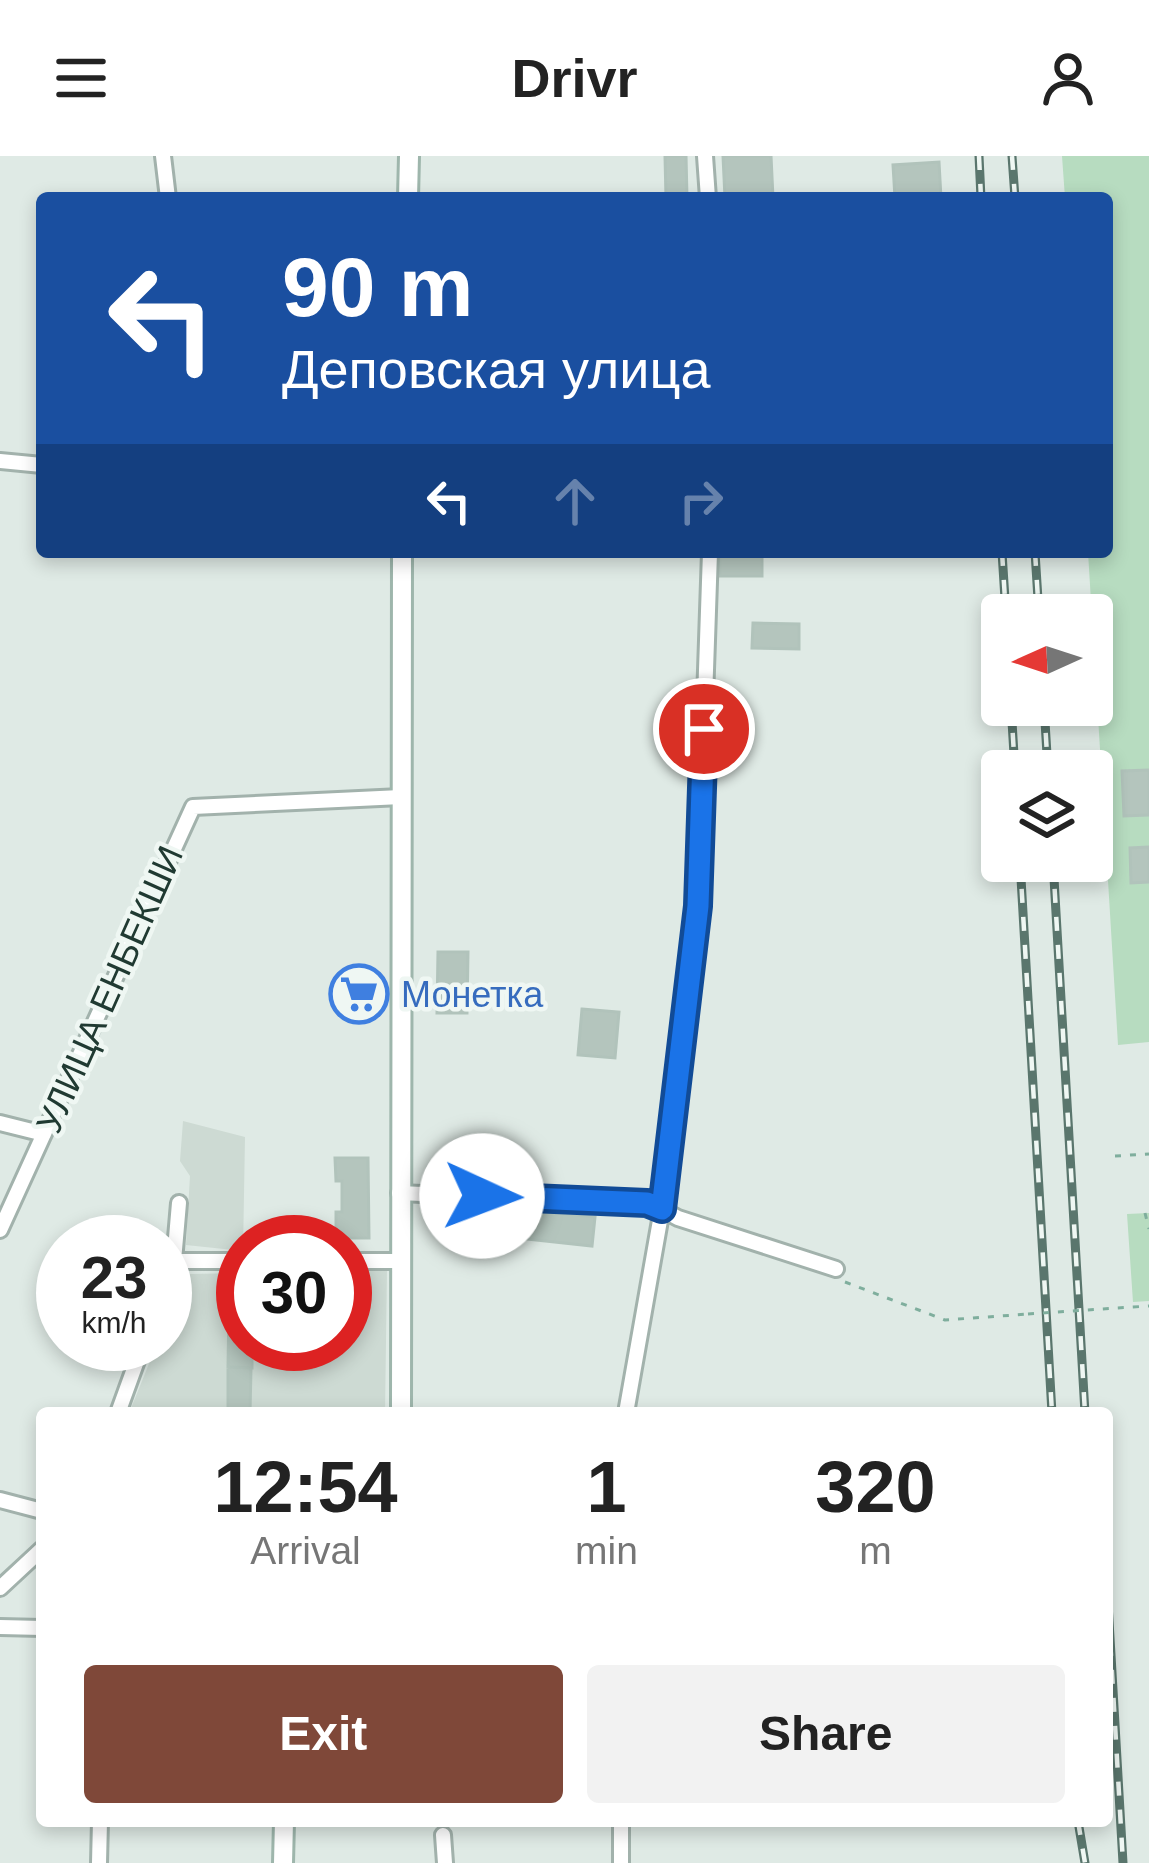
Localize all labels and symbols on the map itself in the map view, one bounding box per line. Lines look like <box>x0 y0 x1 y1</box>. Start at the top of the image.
north arrow <box>981 594 1113 726</box>
pin <box>653 678 755 780</box>
street label: УЛИЦА ЕНБЕКШИ <box>28 840 191 1139</box>
supermarket icon: Монетка <box>328 963 390 1025</box>
place label: Монетка <box>401 974 544 1015</box>
position arrow <box>419 1133 545 1259</box>
speed limit sign: 30 <box>216 1215 372 1371</box>

